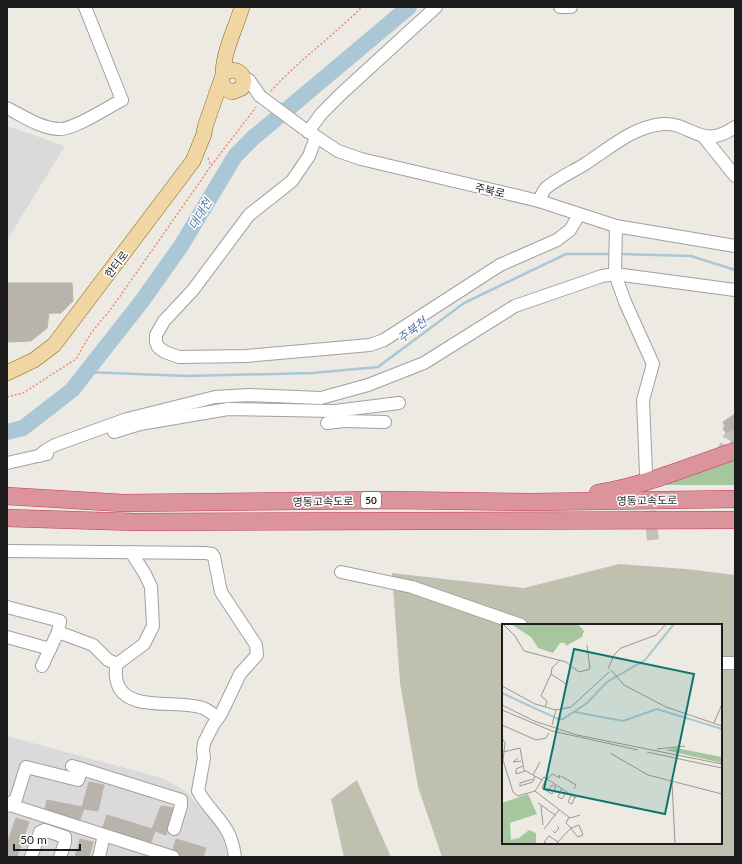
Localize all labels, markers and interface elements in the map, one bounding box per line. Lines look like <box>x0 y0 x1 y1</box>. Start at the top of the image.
street label: 주북로 <box>474 180 506 200</box>
water label: 대대천 <box>185 194 216 232</box>
street label: 한터로 <box>102 248 130 280</box>
water label: 주북천 <box>394 313 431 346</box>
road number: 50 <box>361 492 381 508</box>
street label: 영동고속도로 <box>617 493 677 507</box>
street label: 영동고속도로 <box>293 494 353 508</box>
inset map <box>502 624 722 844</box>
scale bar <box>14 826 80 852</box>
text: 50 m <box>20 832 47 847</box>

